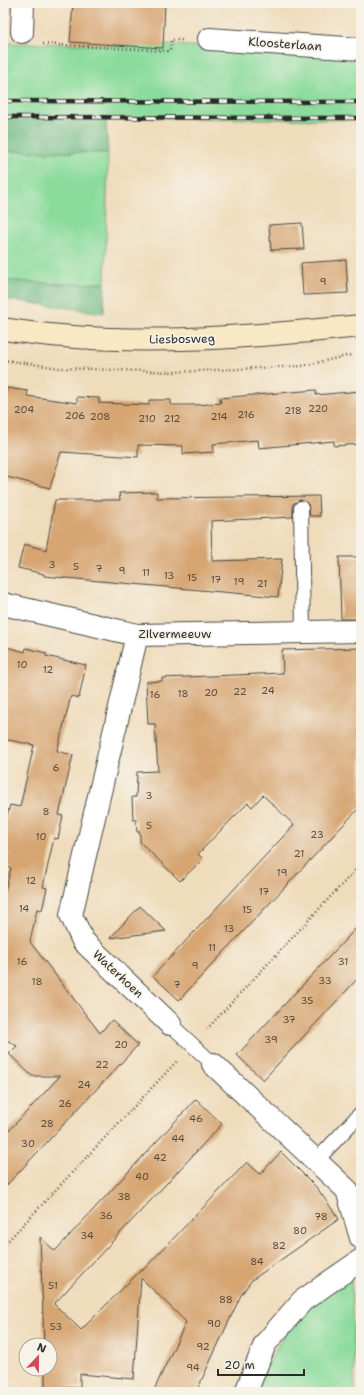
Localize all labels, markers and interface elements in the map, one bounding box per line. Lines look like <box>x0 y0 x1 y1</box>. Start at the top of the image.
street label: Kloosterlaan <box>248 33 322 55</box>
house number: 9 <box>320 275 327 288</box>
street label: Liesbosweg <box>149 330 215 348</box>
house number: 220 <box>308 402 328 415</box>
house number: 204 <box>14 403 34 416</box>
house number: 218 <box>284 404 302 417</box>
house number: 216 <box>237 408 255 421</box>
house number: 206 <box>65 409 85 422</box>
house number: 208 <box>90 410 110 423</box>
house number: 214 <box>210 410 228 423</box>
house number: 210 <box>138 412 156 425</box>
house number: 212 <box>163 412 181 425</box>
house number: 3 <box>49 558 56 571</box>
house number: 5 <box>73 560 79 573</box>
house number: 7 <box>96 562 103 575</box>
house number: 9 <box>119 564 126 577</box>
house number: 11 <box>142 566 150 579</box>
house number: 13 <box>164 569 174 582</box>
house number: 15 <box>187 571 197 584</box>
house number: 17 <box>211 573 221 586</box>
house number: 19 <box>234 575 244 588</box>
house number: 21 <box>257 577 267 590</box>
street label: Zilvermeeuw <box>138 626 212 642</box>
house number: 10 <box>17 658 27 671</box>
house number: 12 <box>43 663 53 676</box>
house number: 24 <box>261 684 275 697</box>
house number: 22 <box>233 685 247 698</box>
house number: 20 <box>204 686 218 699</box>
house number: 18 <box>177 687 189 700</box>
house number: 16 <box>150 688 160 701</box>
house number: 6 <box>53 761 60 774</box>
house number: 3 <box>146 789 153 802</box>
house number: 8 <box>43 805 50 818</box>
house number: 5 <box>146 819 152 832</box>
house number: 23 <box>310 828 324 841</box>
house number: 10 <box>36 830 46 843</box>
house number: 21 <box>294 847 304 860</box>
house number: 19 <box>277 866 287 879</box>
house number: 12 <box>26 874 36 887</box>
house number: 17 <box>259 885 269 898</box>
house number: 14 <box>19 902 29 915</box>
house number: 15 <box>242 903 252 916</box>
house number: 13 <box>224 922 234 935</box>
house number: 11 <box>208 941 216 954</box>
street label: Waterhoen <box>89 946 147 1002</box>
house number: 16 <box>17 955 27 968</box>
house number: 31 <box>338 955 348 968</box>
house number: 9 <box>192 959 199 972</box>
house number: 33 <box>318 974 332 987</box>
house number: 18 <box>31 975 43 988</box>
house number: 7 <box>174 978 181 991</box>
house number: 35 <box>301 994 313 1007</box>
house number: 37 <box>282 1013 296 1026</box>
house number: 39 <box>264 1033 278 1046</box>
house number: 20 <box>114 1038 128 1051</box>
house number: 22 <box>95 1058 109 1071</box>
house number: 24 <box>77 1078 91 1091</box>
house number: 26 <box>58 1097 72 1110</box>
house number: 46 <box>189 1112 203 1125</box>
house number: 28 <box>40 1117 54 1130</box>
house number: 44 <box>171 1132 185 1145</box>
house number: 30 <box>21 1137 35 1150</box>
house number: 42 <box>153 1151 167 1164</box>
house number: 40 <box>135 1170 149 1183</box>
house number: 38 <box>117 1190 131 1203</box>
house number: 36 <box>99 1209 113 1222</box>
house number: 78 <box>314 1210 328 1223</box>
house number: 80 <box>293 1224 307 1237</box>
house number: 34 <box>80 1229 94 1242</box>
house number: 82 <box>272 1239 286 1252</box>
house number: 84 <box>250 1255 264 1268</box>
house number: 51 <box>48 1279 58 1292</box>
house number: 88 <box>219 1293 233 1306</box>
house number: 90 <box>207 1317 221 1330</box>
house number: 53 <box>50 1320 62 1333</box>
north arrow <box>18 1337 58 1377</box>
text: N <box>35 1340 49 1357</box>
house number: 92 <box>196 1340 210 1353</box>
scale bar <box>218 1351 304 1377</box>
text: 20 m <box>224 1357 255 1373</box>
house number: 94 <box>186 1361 200 1374</box>

